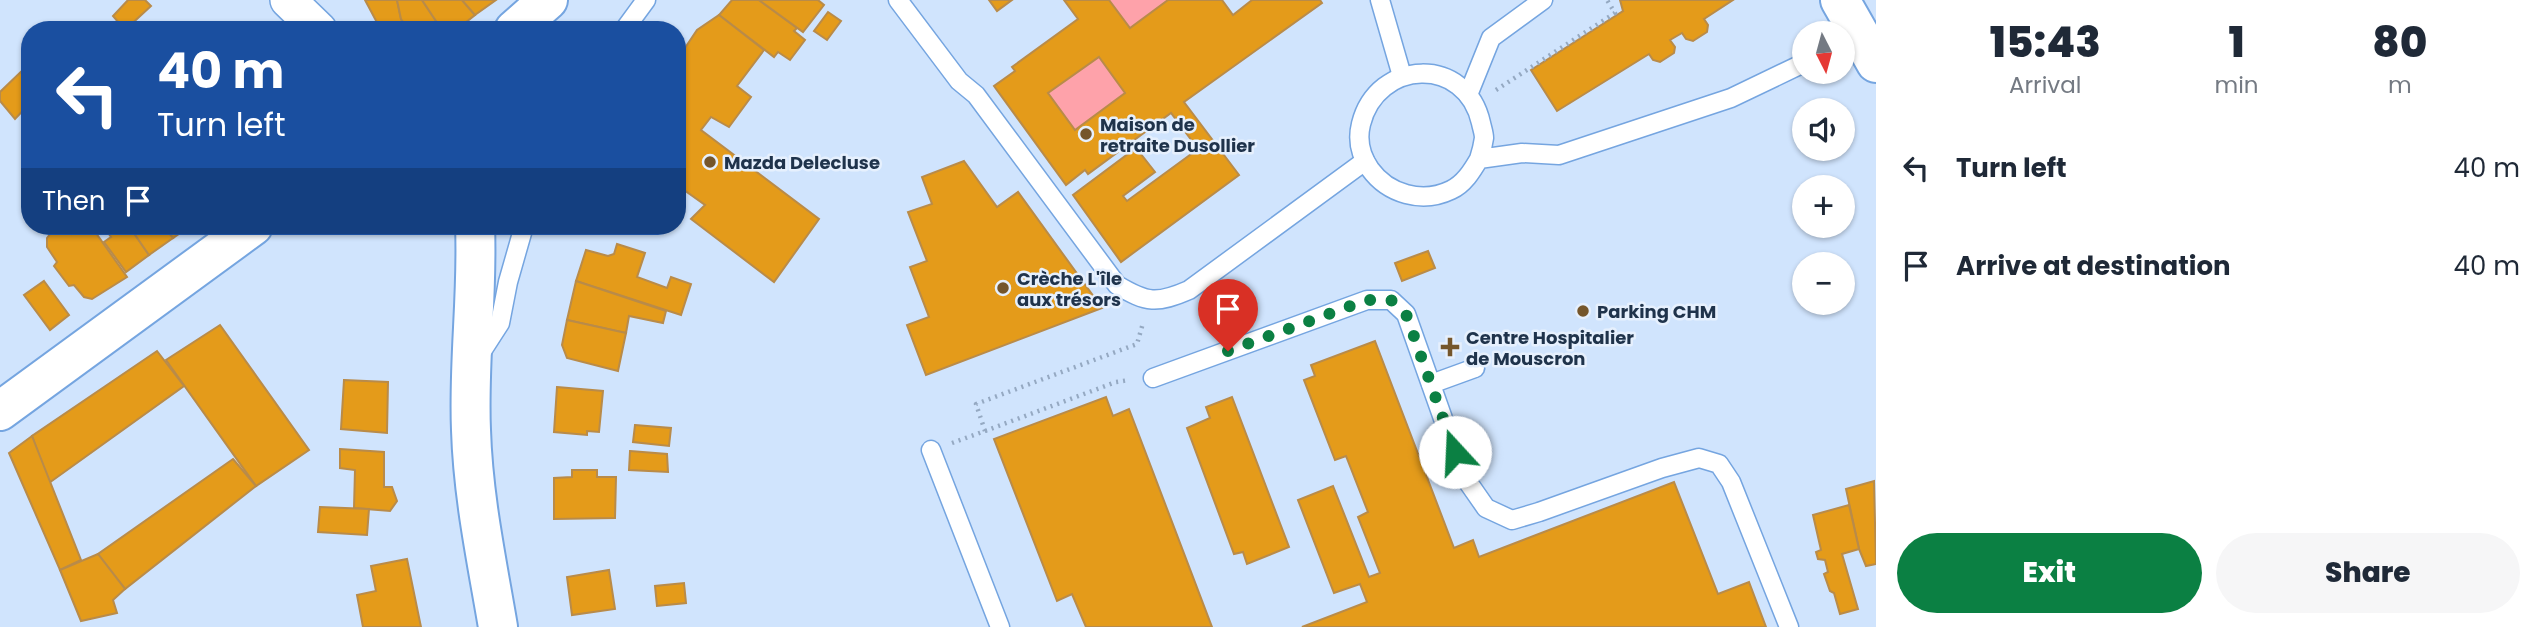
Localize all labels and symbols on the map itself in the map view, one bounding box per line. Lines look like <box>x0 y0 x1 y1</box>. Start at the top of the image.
north arrow <box>1792 21 1855 84</box>
place label: Maison de retraite Dusollier <box>1100 112 1255 158</box>
marker: Maison de retraite Dusollier <box>1078 126 1094 142</box>
place label: Mazda Delecluse <box>724 150 880 175</box>
marker: Mazda Delecluse <box>702 154 718 170</box>
place label: Crèche L'île aux trésors <box>1017 266 1122 312</box>
pin <box>1198 279 1258 351</box>
marker: Crèche L'île aux trésors <box>995 280 1011 296</box>
place label: Parking CHM <box>1597 299 1716 324</box>
marker: Parking CHM <box>1575 303 1591 319</box>
place label: Centre Hospitalier de Mouscron <box>1466 325 1634 371</box>
marker: Centre Hospitalier de Mouscron <box>1440 337 1460 357</box>
position arrow <box>1418 415 1492 489</box>

